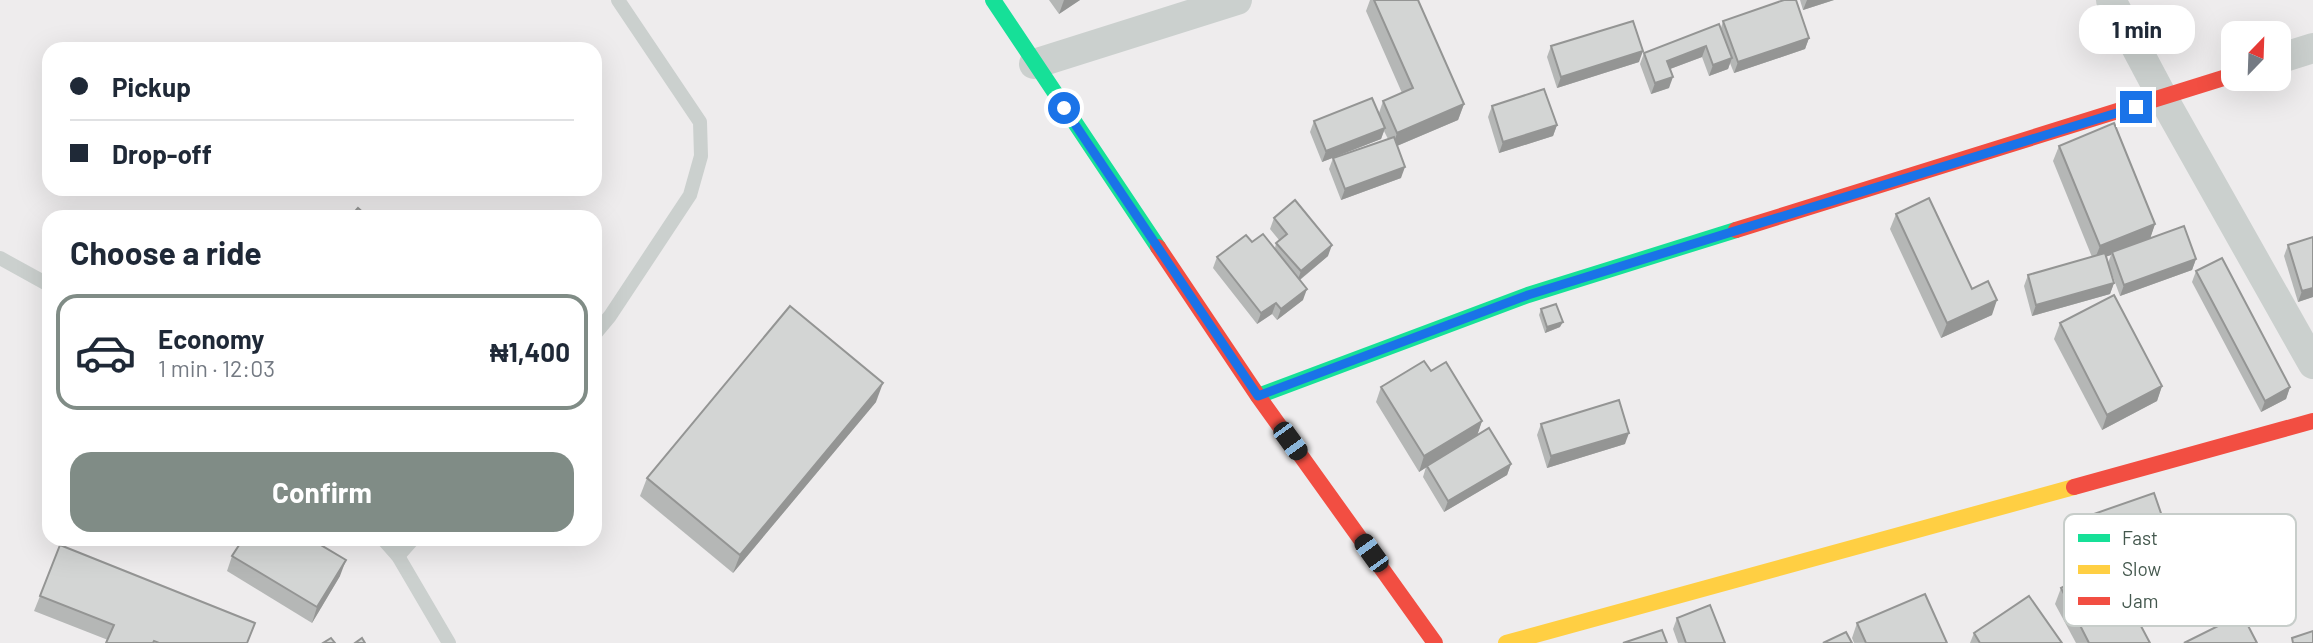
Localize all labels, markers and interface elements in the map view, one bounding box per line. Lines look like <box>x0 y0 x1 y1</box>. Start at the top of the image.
callout: 1 min <box>2078 6 2194 55</box>
text: 1 min <box>2112 15 2162 43</box>
north arrow <box>2221 21 2291 91</box>
map controls <box>2221 21 2291 91</box>
text: Pickup <box>112 71 191 102</box>
route end <box>2120 91 2152 123</box>
route start <box>1048 92 1080 124</box>
text: Drop-off <box>112 138 212 169</box>
text: Choose a ride <box>70 233 262 271</box>
icon: car <box>74 321 137 384</box>
text: Economy <box>158 323 264 354</box>
text: ₦1,400 <box>490 336 570 367</box>
text: 1 min · 12:03 <box>158 354 275 382</box>
car <box>1270 418 1311 464</box>
button: Confirm <box>70 452 574 532</box>
legend <box>2064 514 2296 626</box>
text: Fast <box>2122 526 2158 549</box>
car <box>1351 530 1392 576</box>
text: Slow <box>2122 557 2161 580</box>
text: Jam <box>2122 589 2158 612</box>

